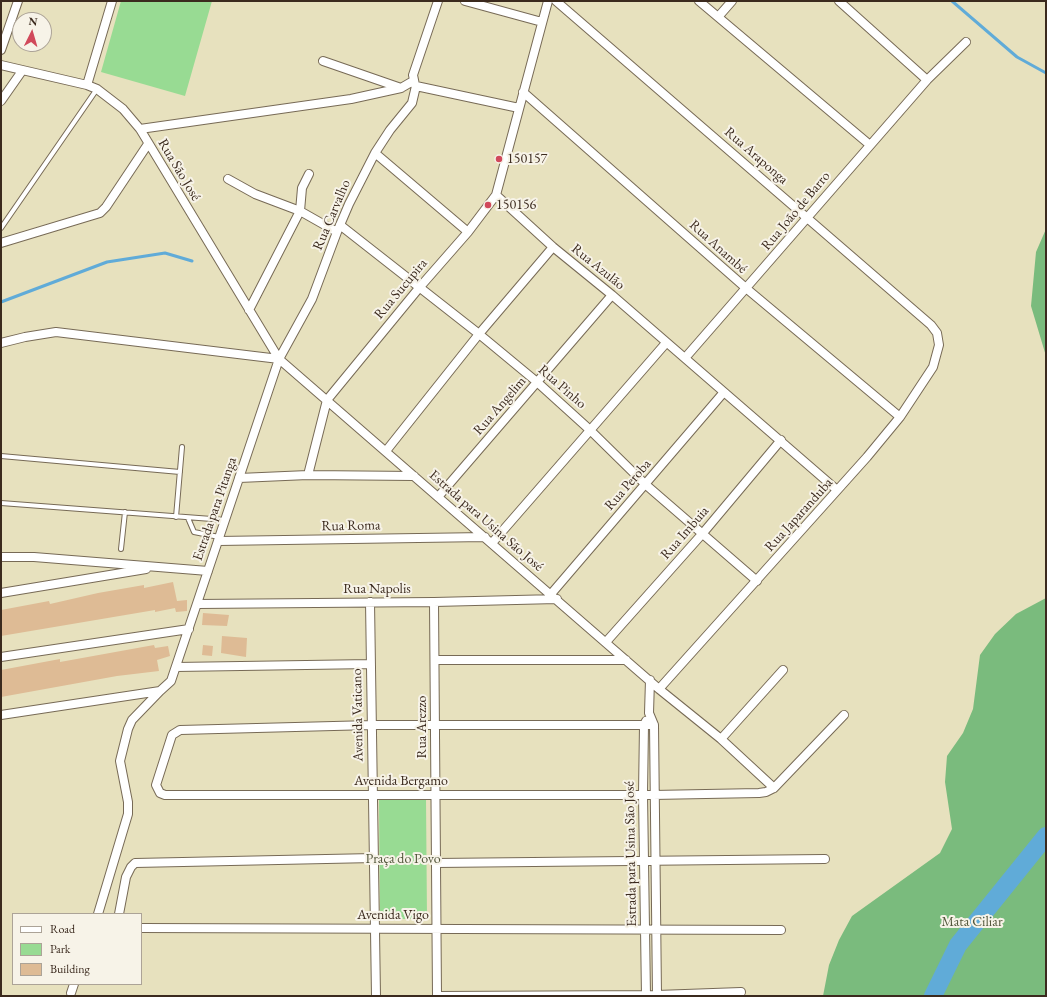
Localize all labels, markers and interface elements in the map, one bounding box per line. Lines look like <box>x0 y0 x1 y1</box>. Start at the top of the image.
north arrow <box>12 12 52 52</box>
text: N <box>28 14 38 28</box>
street label: Rua Araponga <box>721 124 791 188</box>
street label: Rua São José <box>154 136 204 204</box>
place label: 150157 <box>507 151 547 167</box>
marker: 150157 <box>494 154 504 164</box>
street label: Rua João de Barro <box>758 168 834 254</box>
street label: Rua Carvalho <box>310 177 354 253</box>
place label: 150156 <box>496 197 536 213</box>
marker: 150156 <box>483 200 493 210</box>
street label: Rua Anambé <box>686 217 750 277</box>
street label: Rua Azulão <box>568 240 628 294</box>
street label: Rua Sucupira <box>371 255 431 323</box>
street label: Rua Pinho <box>534 361 590 413</box>
street label: Rua Angelim <box>470 373 530 439</box>
street label: Estrada para Pitanga <box>189 455 241 563</box>
street label: Rua Peroba <box>601 456 655 514</box>
street label: Estrada para Usina São José <box>425 467 547 575</box>
street label: Rua Japaranduba <box>762 475 836 555</box>
street label: Rua Imbuia <box>657 503 713 563</box>
street label: Rua Roma <box>321 517 381 535</box>
street label: Rua Napolis <box>343 581 411 597</box>
street label: Avenida Vaticano <box>349 668 367 762</box>
street label: Rua Arezzo <box>414 695 430 759</box>
street label: Avenida Bergamo <box>354 773 448 789</box>
street label: Estrada para Usina São José <box>621 781 641 927</box>
park label: Praça do Povo <box>365 851 441 867</box>
street label: Avenida Vigo <box>357 907 429 923</box>
legend <box>12 913 142 985</box>
park label: Mata Ciliar <box>941 914 1003 930</box>
text: Road <box>50 921 75 937</box>
text: Park <box>50 941 70 957</box>
text: Building <box>50 961 90 977</box>

